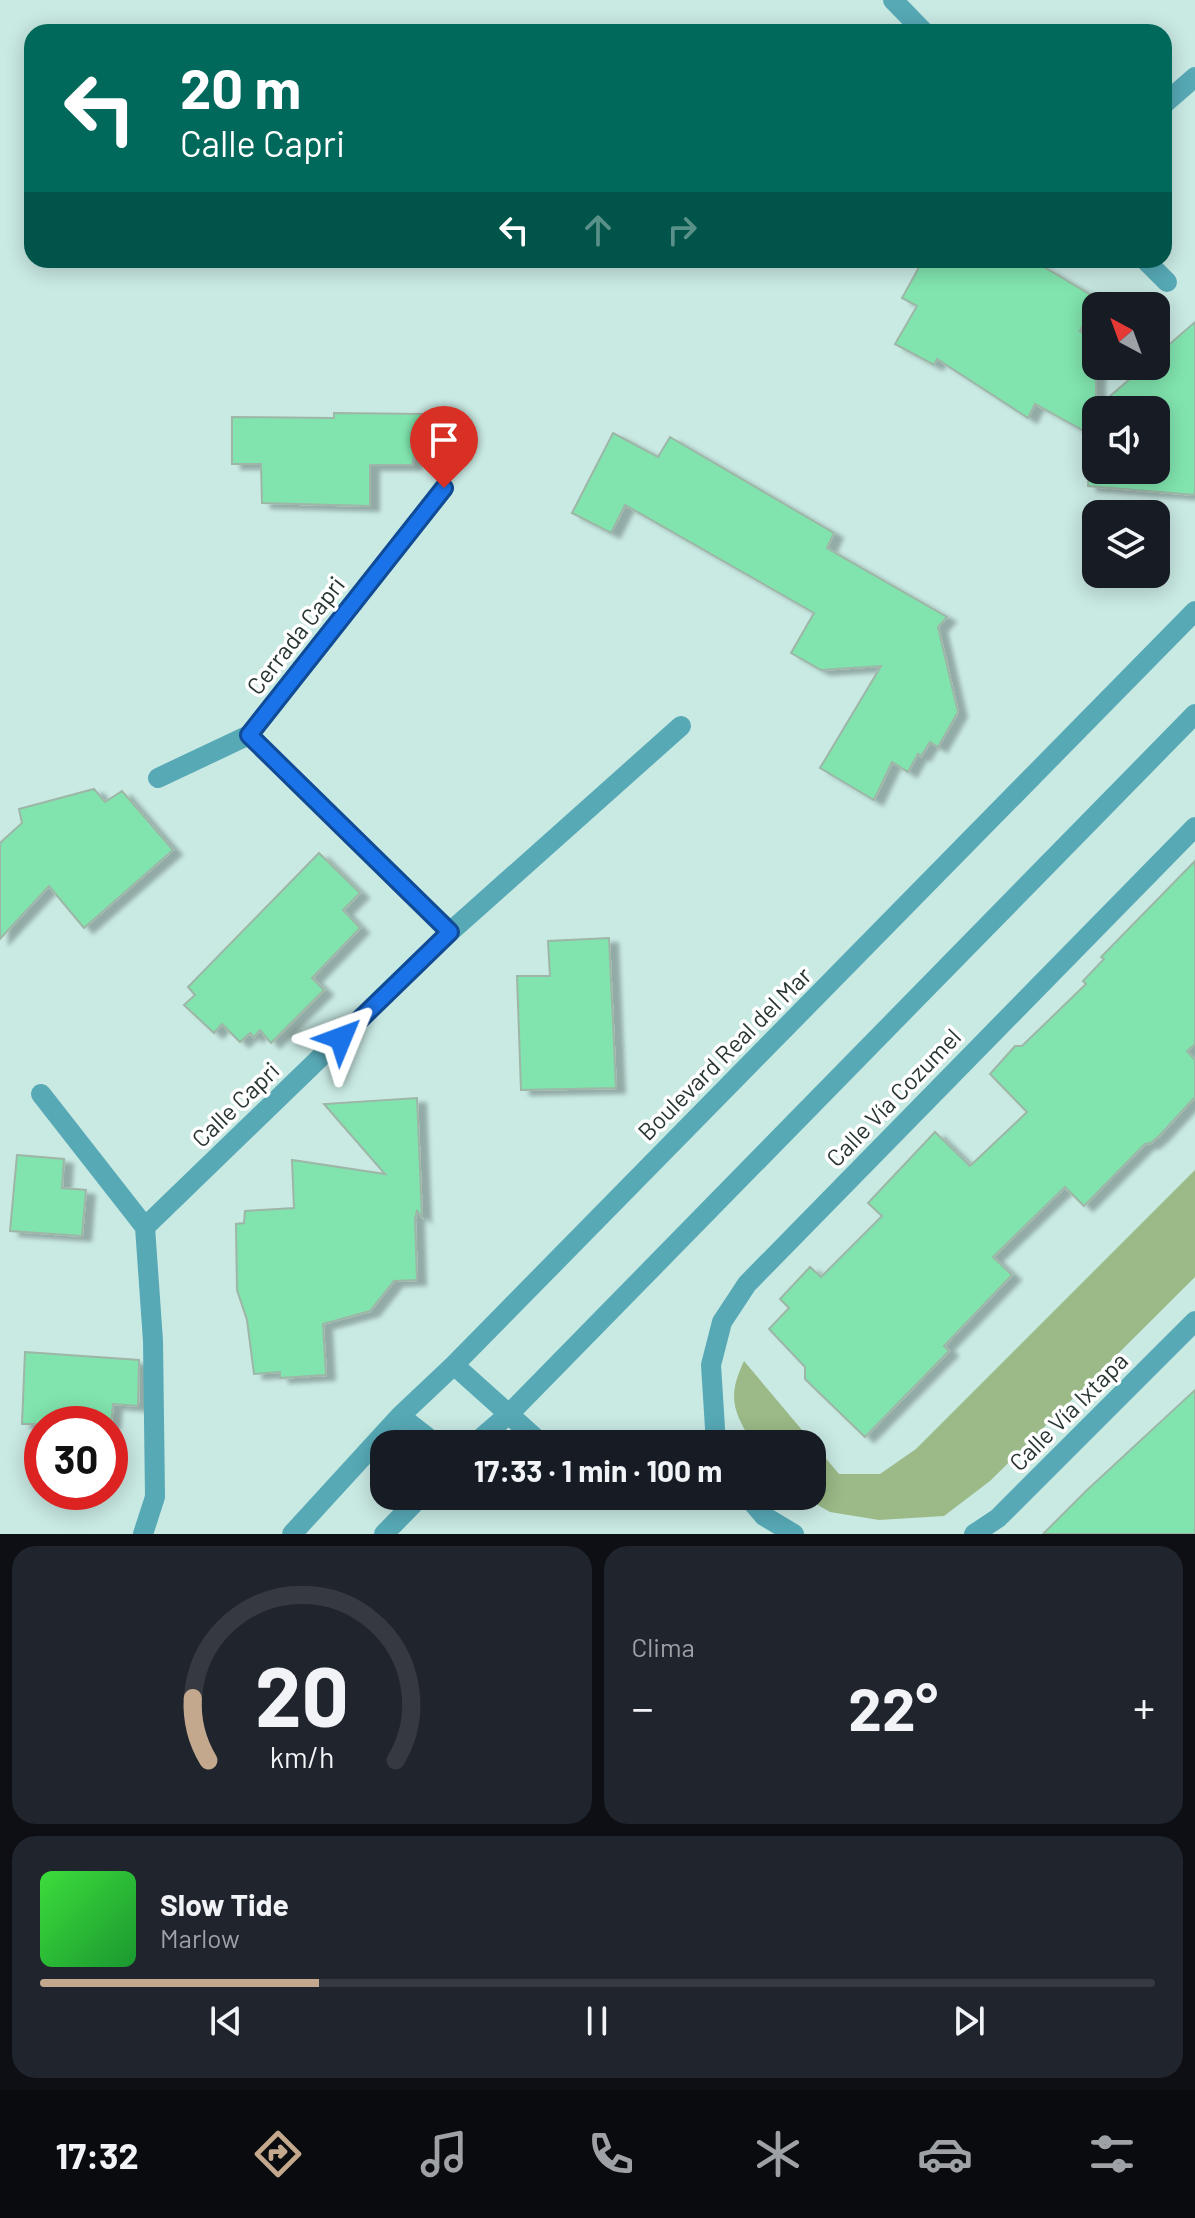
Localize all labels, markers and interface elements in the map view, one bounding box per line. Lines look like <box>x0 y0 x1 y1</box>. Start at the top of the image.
text: 20 m <box>180 53 301 120</box>
icon: left <box>48 56 152 160</box>
text: Calle Capri <box>180 121 345 164</box>
icon: left <box>492 208 536 252</box>
icon: ahead <box>576 208 620 252</box>
icon: right <box>660 208 704 252</box>
north arrow <box>1082 292 1170 380</box>
map controls <box>1082 292 1170 588</box>
button: sound <box>1082 396 1170 484</box>
pin <box>410 406 478 488</box>
icon: arrive <box>422 418 466 462</box>
button: layers <box>1082 500 1170 588</box>
street label: Cerrada Capri <box>240 570 350 700</box>
street label: Boulevard Real del Mar <box>631 960 817 1146</box>
position arrow <box>299 996 383 1080</box>
street label: Calle Vía Cozumel <box>820 1022 966 1172</box>
street label: Calle Capri <box>185 1055 285 1153</box>
street label: Calle Vía Ixtapa <box>1003 1346 1133 1476</box>
speed limit sign: 30 <box>24 1406 128 1510</box>
text: 17:33 · 1 min · 100 m <box>474 1452 722 1488</box>
text: Clima <box>632 1631 695 1662</box>
text: 20 <box>255 1644 349 1744</box>
text: 22° <box>848 1671 938 1743</box>
text: − <box>632 1680 654 1733</box>
text: + <box>1133 1680 1155 1733</box>
text: km/h <box>269 1739 334 1774</box>
text: Slow Tide <box>160 1886 289 1922</box>
text: Marlow <box>160 1922 240 1953</box>
icon: previous <box>204 1999 248 2043</box>
icon: pause <box>575 1999 619 2043</box>
icon: next <box>947 1999 991 2043</box>
icon: directions <box>250 2126 306 2182</box>
icon: music <box>416 2126 472 2182</box>
icon: phone <box>583 2126 639 2182</box>
icon: climate <box>750 2126 806 2182</box>
icon: car <box>917 2126 973 2182</box>
icon: filters <box>1084 2126 1140 2182</box>
text: 17:32 <box>55 2133 139 2176</box>

